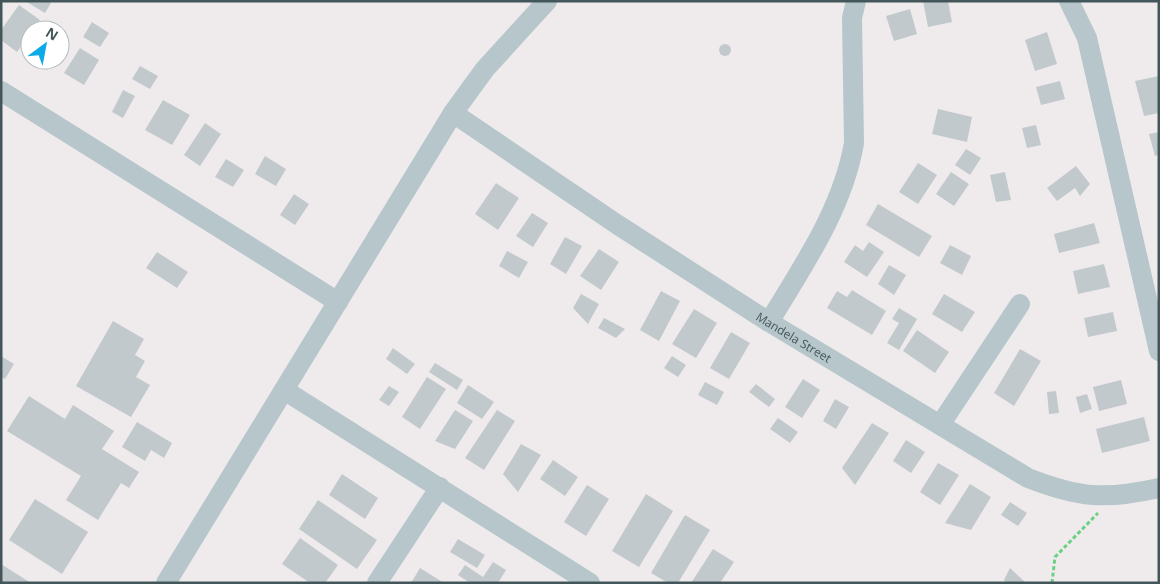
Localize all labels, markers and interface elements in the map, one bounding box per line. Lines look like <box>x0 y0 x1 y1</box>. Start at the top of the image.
north arrow <box>20 20 70 70</box>
text: N <box>42 22 62 45</box>
street label: Mandela Street <box>753 308 835 366</box>

